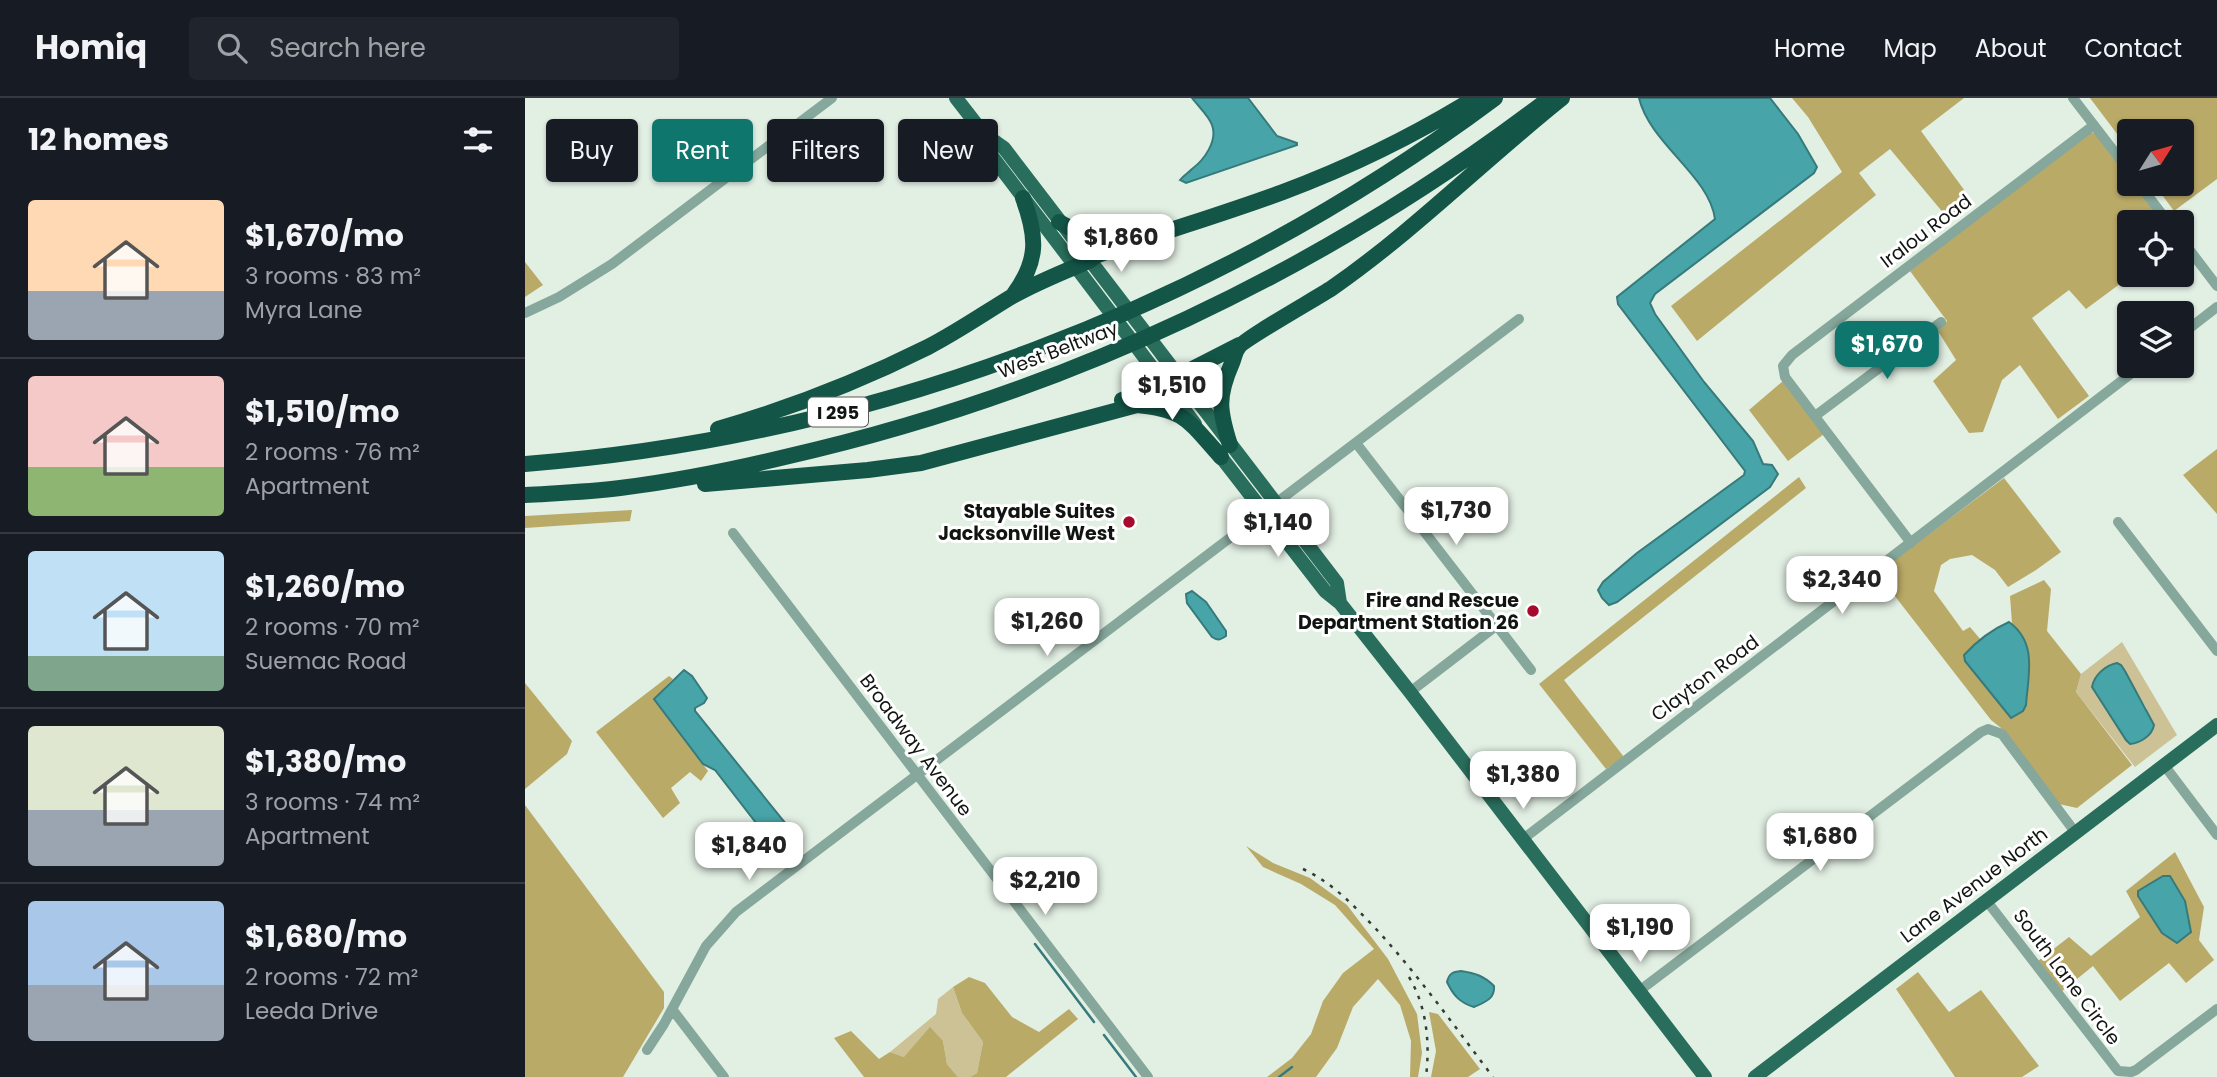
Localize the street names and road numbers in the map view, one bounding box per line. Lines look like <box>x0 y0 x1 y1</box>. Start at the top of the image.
street label: Iralou Road <box>1875 188 1977 274</box>
street label: West Beltway <box>994 315 1122 385</box>
road number: I 295 <box>808 398 868 426</box>
street label: Clayton Road <box>1646 629 1764 727</box>
street label: Broadway Avenue <box>853 668 979 822</box>
street label: Lane Avenue North <box>1895 821 2053 949</box>
street label: South Lane Circle <box>2007 903 2127 1051</box>

